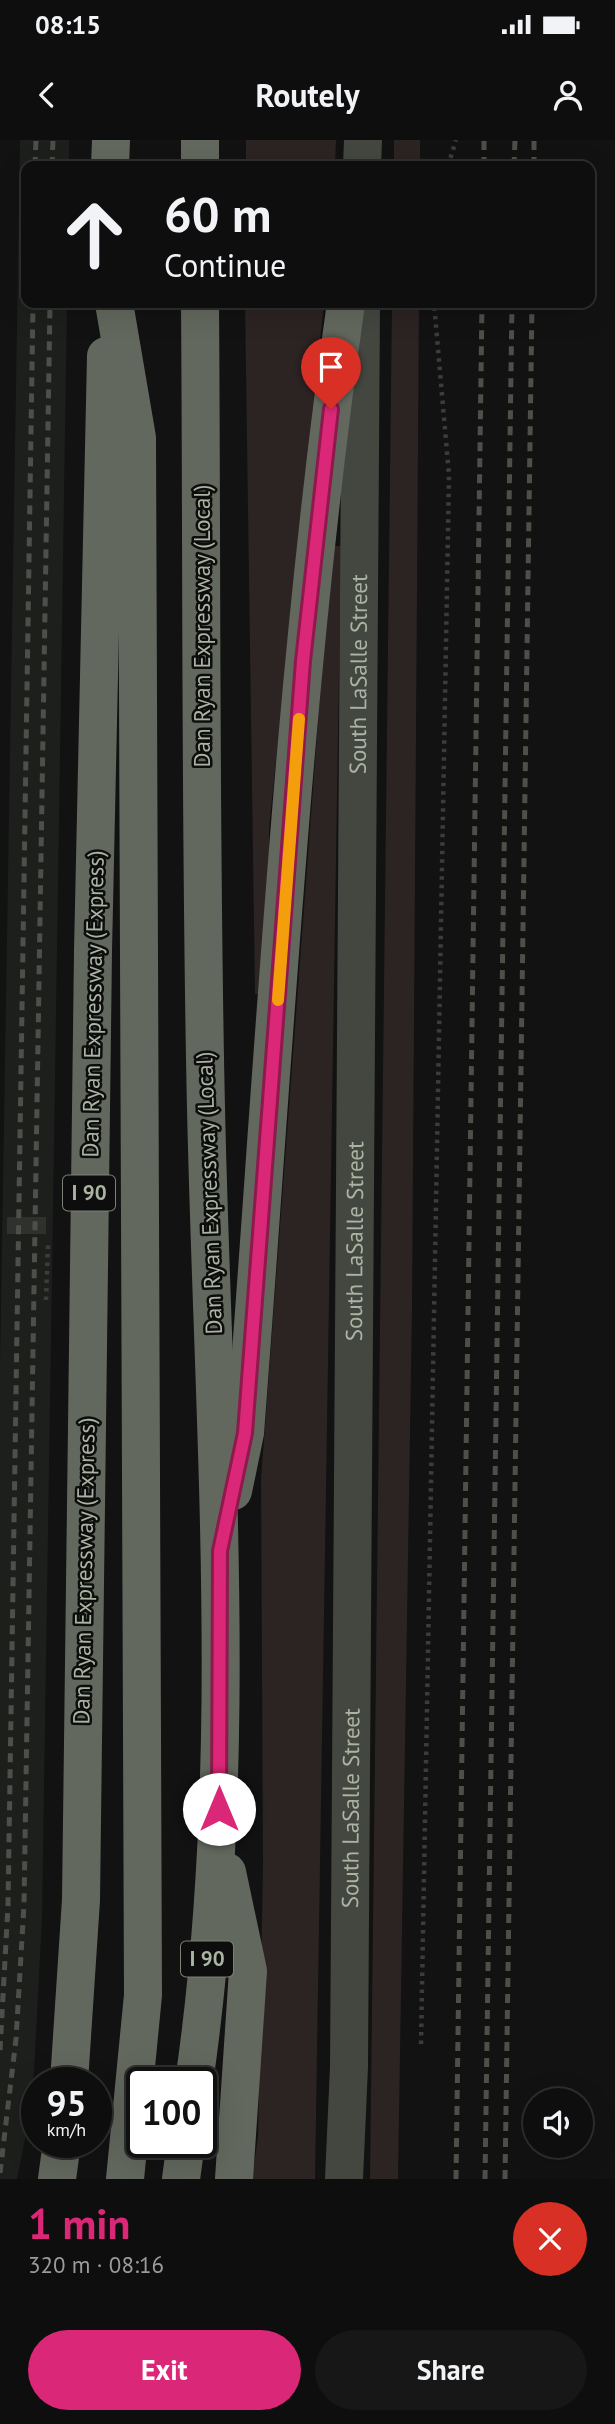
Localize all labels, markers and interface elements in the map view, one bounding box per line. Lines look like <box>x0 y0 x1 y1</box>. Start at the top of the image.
text: 08:15 <box>35 8 101 41</box>
text: Routely <box>255 74 360 116</box>
icon: back <box>28 76 66 114</box>
icon: person <box>549 76 587 114</box>
text: 60 m <box>164 182 271 246</box>
icon: ahead <box>49 189 140 280</box>
text: Continue <box>164 244 286 286</box>
pin <box>301 337 361 409</box>
icon: arrive <box>312 348 350 386</box>
street label: Dan Ryan Expressway (Local) <box>187 484 216 768</box>
street label: South LaSalle Street <box>343 574 373 774</box>
street label: Dan Ryan Expressway (Express) <box>75 850 110 1158</box>
street label: Dan Ryan Expressway (Local) <box>189 1051 228 1335</box>
street label: South LaSalle Street <box>339 1141 369 1341</box>
road number: I 90 <box>63 1176 115 1210</box>
street label: Dan Ryan Expressway (Express) <box>66 1417 101 1725</box>
street label: South LaSalle Street <box>335 1708 365 1908</box>
position arrow <box>182 1772 256 1846</box>
road number: I 90 <box>181 1941 233 1976</box>
speed limit sign: 100 <box>126 2067 217 2158</box>
text: 95 <box>47 2080 86 2126</box>
map controls <box>523 2088 593 2158</box>
button: sound <box>523 2088 593 2158</box>
text: km/h <box>47 2118 86 2141</box>
text: 1 min <box>28 2196 130 2251</box>
button: close <box>513 2202 587 2276</box>
text: 320 m · 08:16 <box>28 2250 164 2279</box>
button: Exit <box>28 2330 301 2410</box>
button: Share <box>315 2330 587 2410</box>

